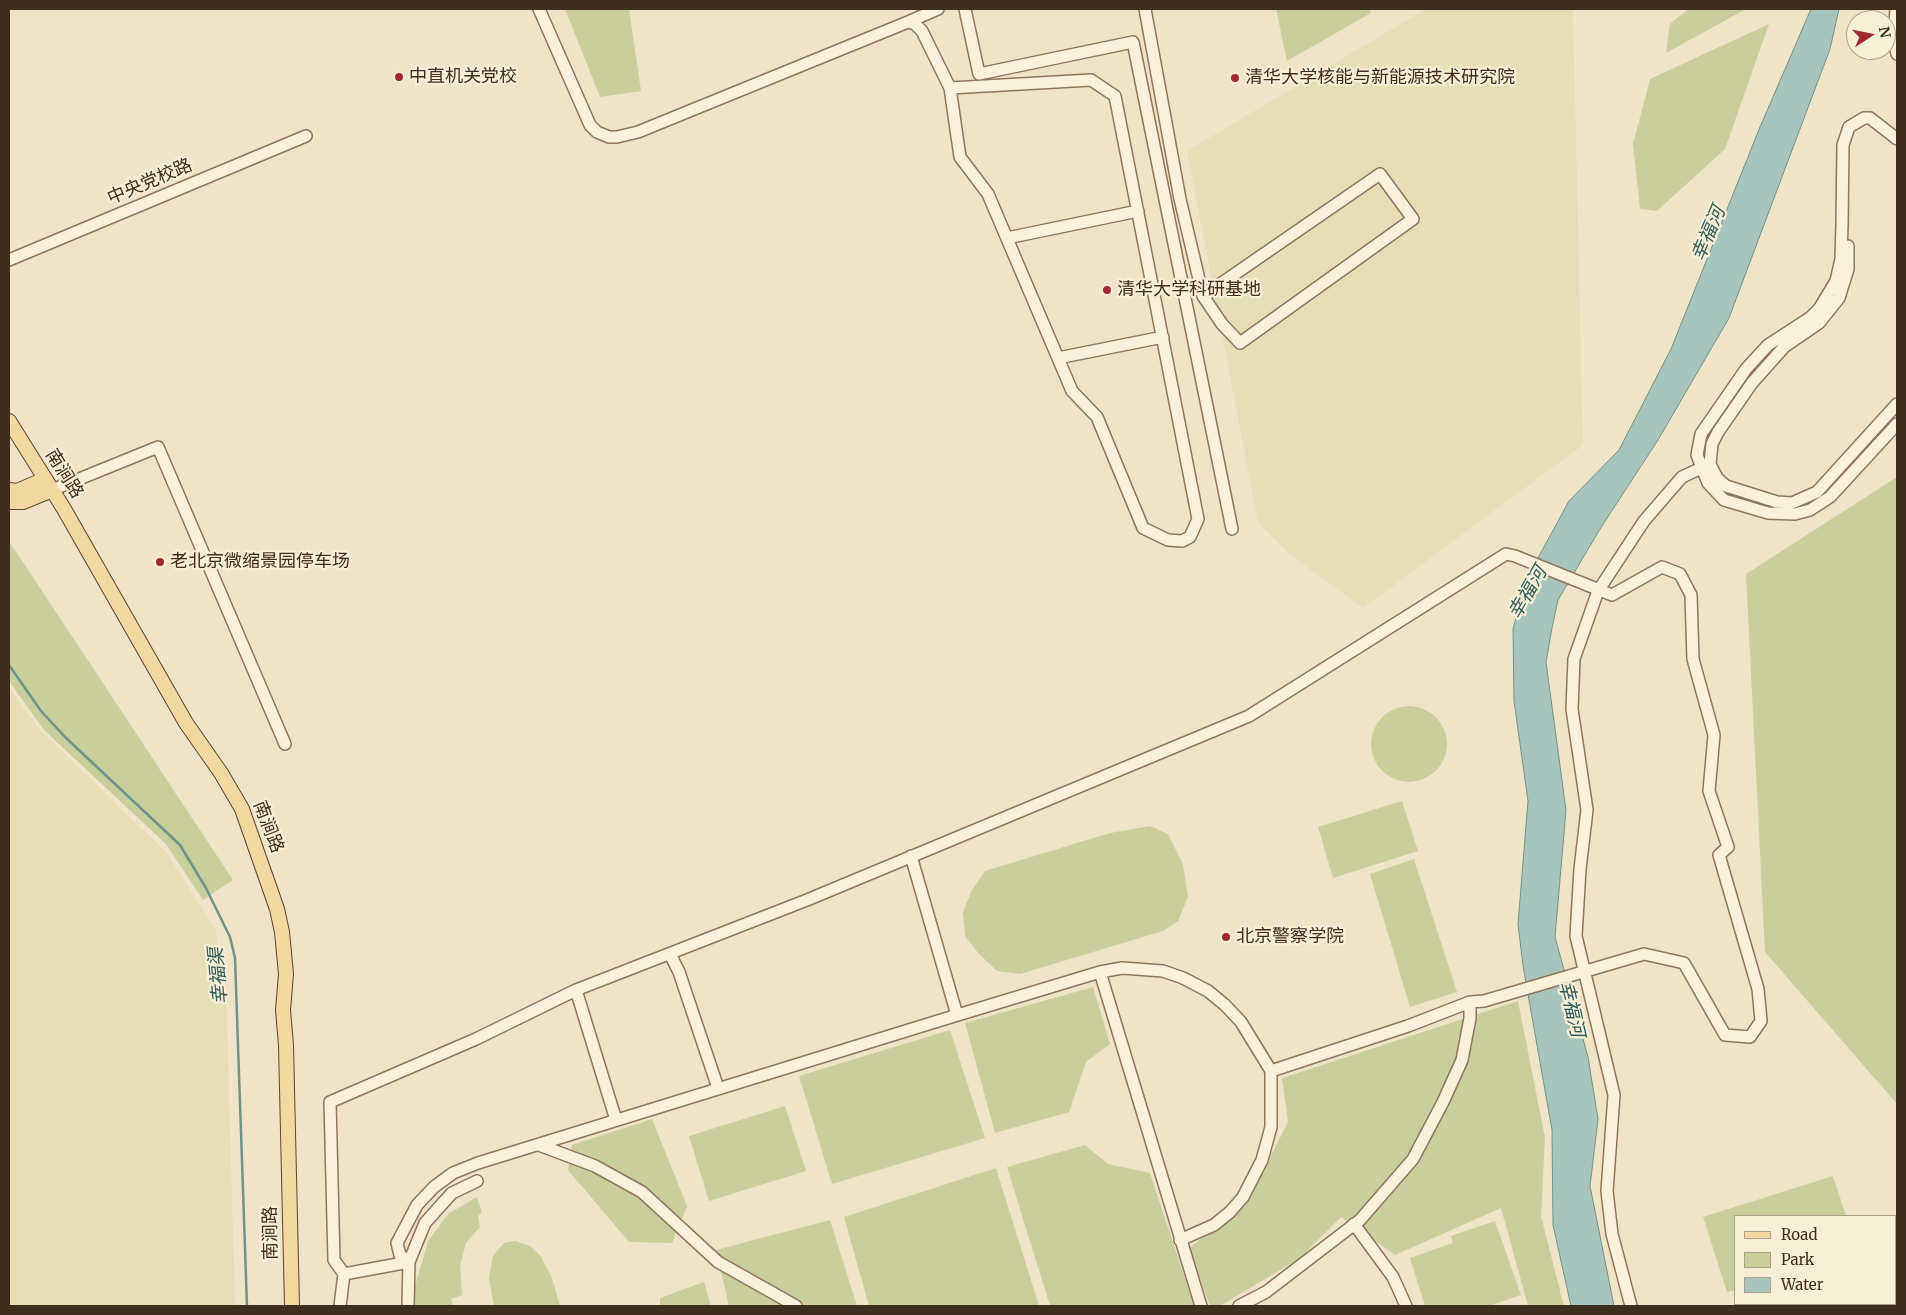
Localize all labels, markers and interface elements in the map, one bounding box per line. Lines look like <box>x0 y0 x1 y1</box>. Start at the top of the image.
north arrow <box>1846 10 1896 60</box>
text: N <box>1875 25 1895 39</box>
place label: 中直机关党校 <box>409 66 517 88</box>
place label: 清华大学核能与新能源技术研究院 <box>1245 67 1515 89</box>
marker: 中直机关党校 <box>393 71 405 83</box>
marker: 清华大学核能与新能源技术研究院 <box>1229 72 1241 84</box>
street label: 中央党校路 <box>104 154 196 210</box>
water label: 幸福河 <box>1687 203 1731 265</box>
place label: 清华大学科研基地 <box>1117 279 1261 301</box>
marker: 清华大学科研基地 <box>1101 284 1113 296</box>
street label: 南涧路 <box>41 445 87 503</box>
place label: 老北京微缩景园停车场 <box>170 551 350 573</box>
marker: 老北京微缩景园停车场 <box>154 556 166 568</box>
water label: 幸福河 <box>1504 563 1552 623</box>
street label: 南涧路 <box>248 798 288 856</box>
place label: 北京警察学院 <box>1236 926 1344 948</box>
marker: 北京警察学院 <box>1220 931 1232 943</box>
water label: 幸福渠 <box>205 947 233 1005</box>
water label: 幸福河 <box>1553 979 1589 1039</box>
street label: 南涧路 <box>260 1206 282 1260</box>
legend <box>1734 1215 1896 1305</box>
text: Road <box>1781 1225 1817 1244</box>
text: Park <box>1781 1250 1814 1269</box>
text: Water <box>1781 1275 1823 1294</box>

